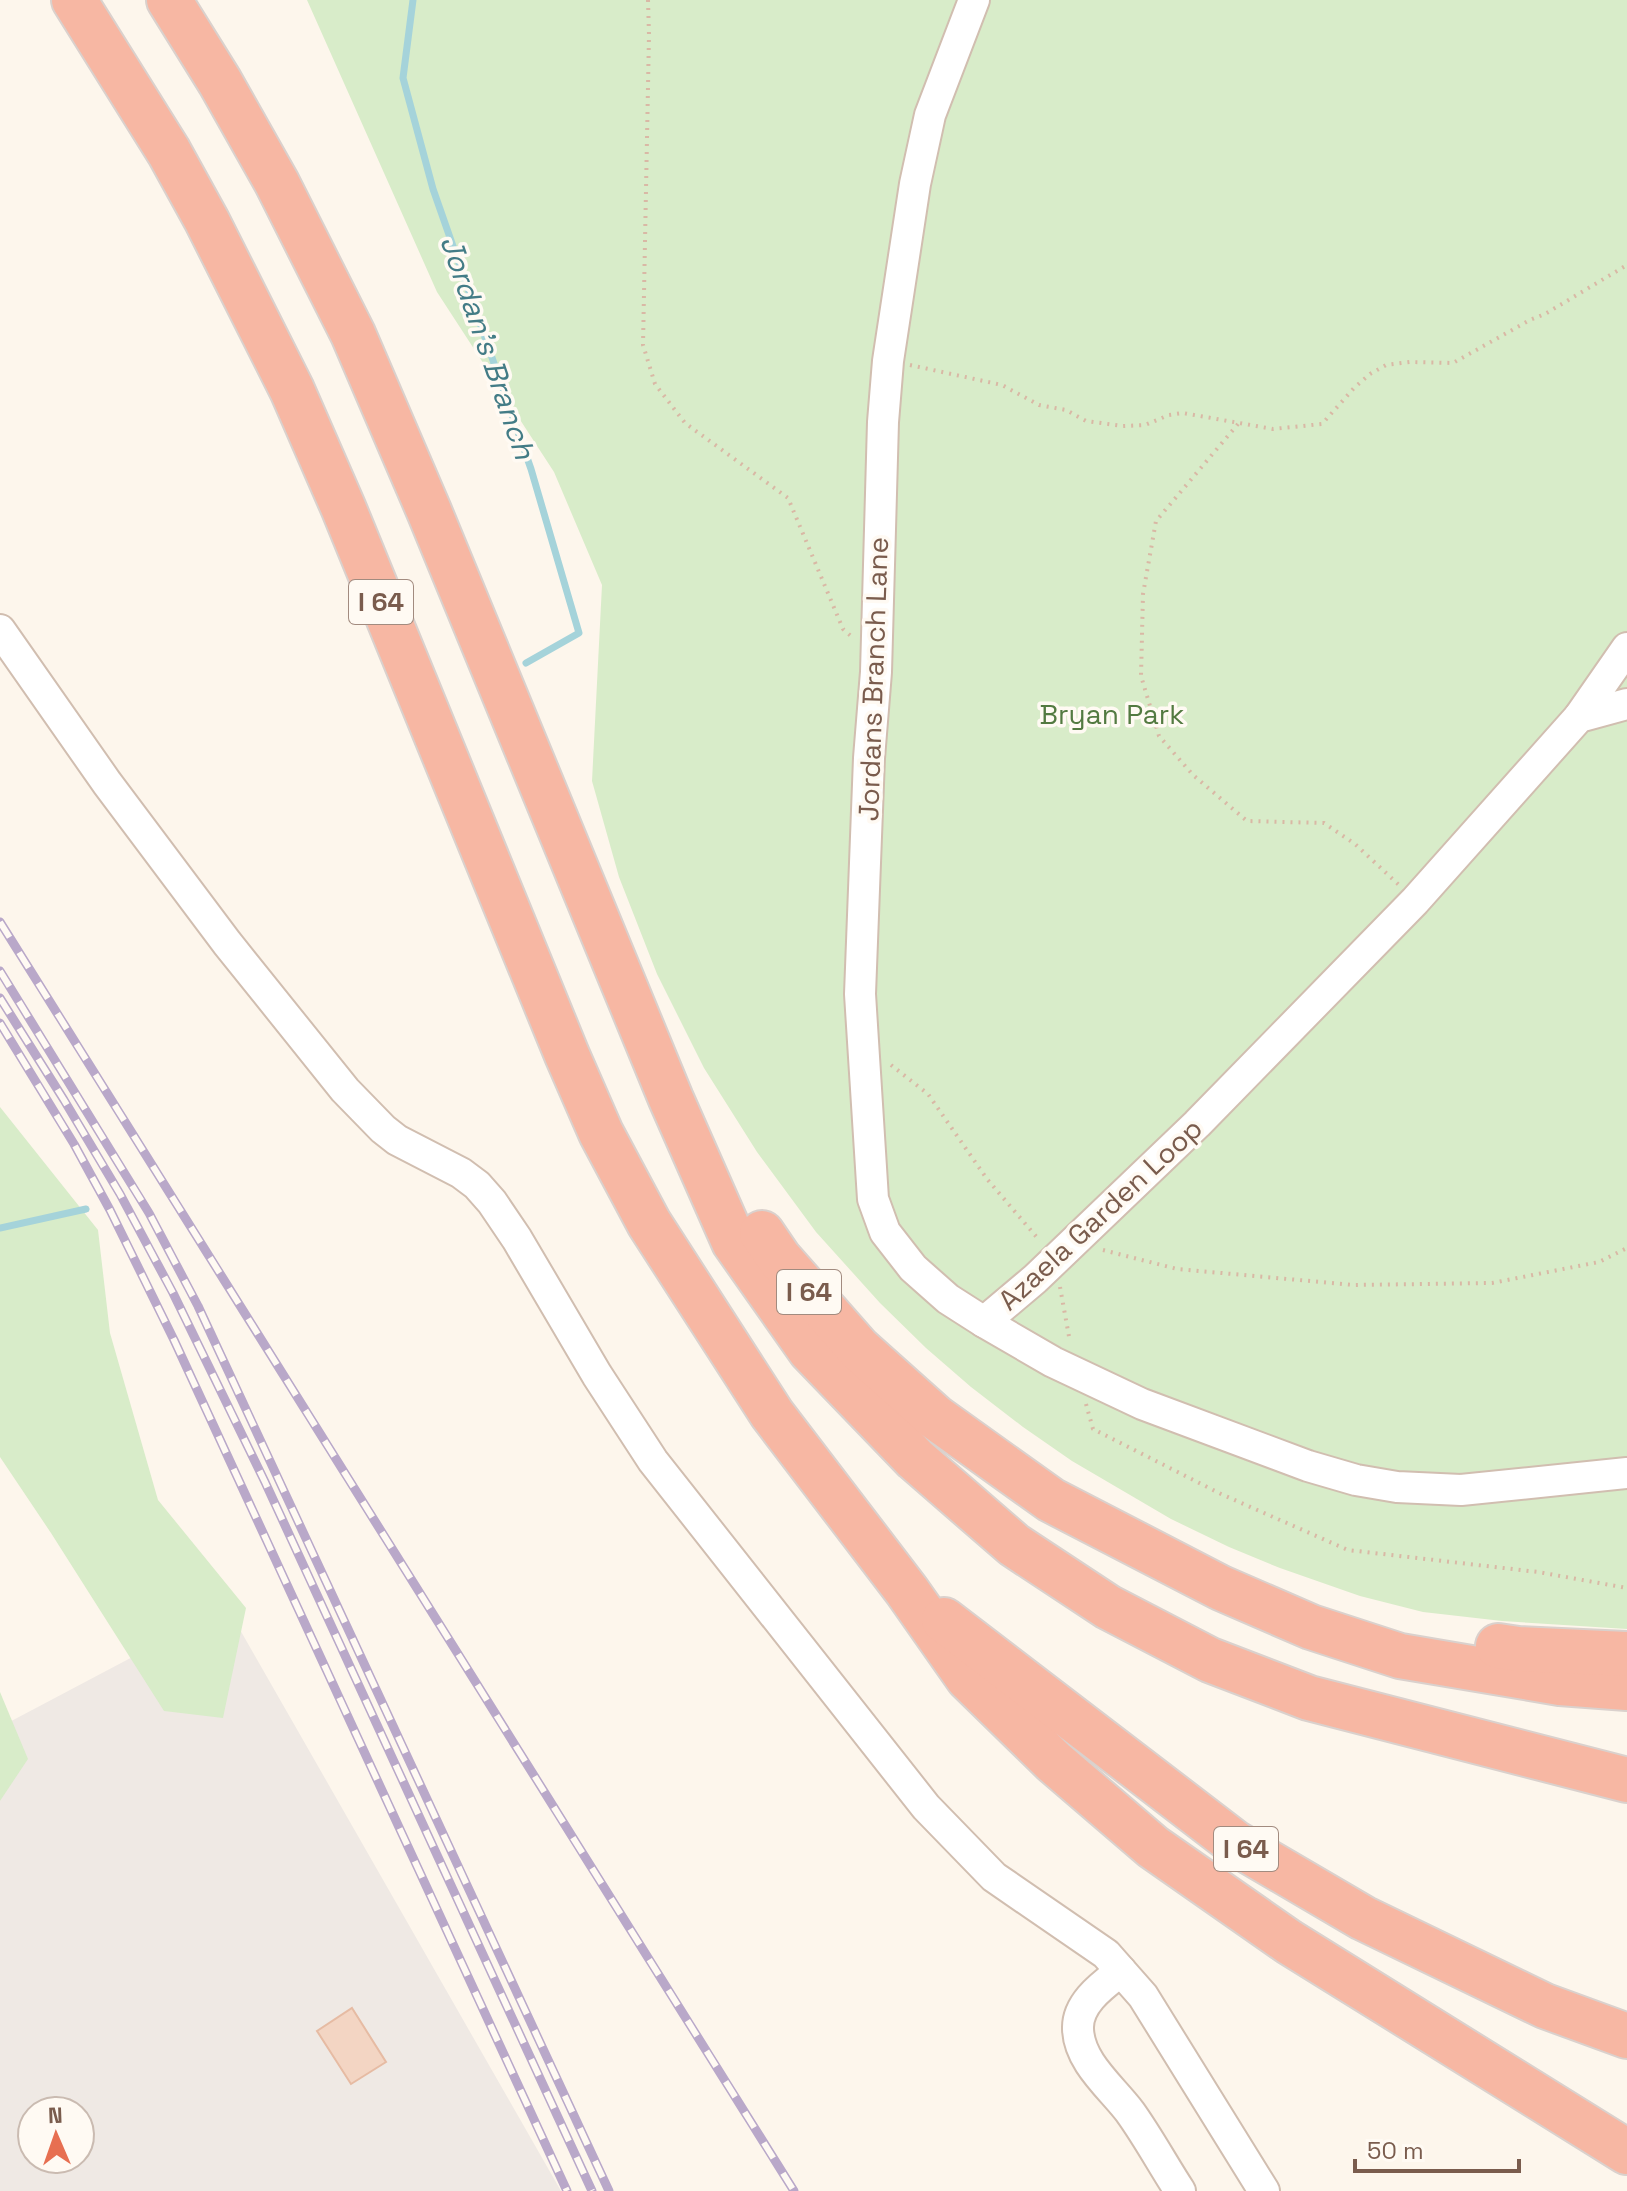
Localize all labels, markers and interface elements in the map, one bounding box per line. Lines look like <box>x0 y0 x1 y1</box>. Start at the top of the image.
water label: Jordan's Branch <box>431 230 545 465</box>
street label: Jordans Branch Lane <box>850 536 896 822</box>
road number: I 64 <box>349 580 413 624</box>
park label: Bryan Park <box>1040 696 1184 732</box>
street label: Azaela Garden Loop <box>990 1110 1210 1318</box>
road number: I 64 <box>777 1270 841 1314</box>
road number: I 64 <box>1214 1827 1278 1871</box>
north arrow <box>16 2095 96 2175</box>
text: N <box>47 2101 63 2129</box>
scale bar <box>1355 2123 1519 2173</box>
text: 50 m <box>1367 2135 1424 2166</box>

